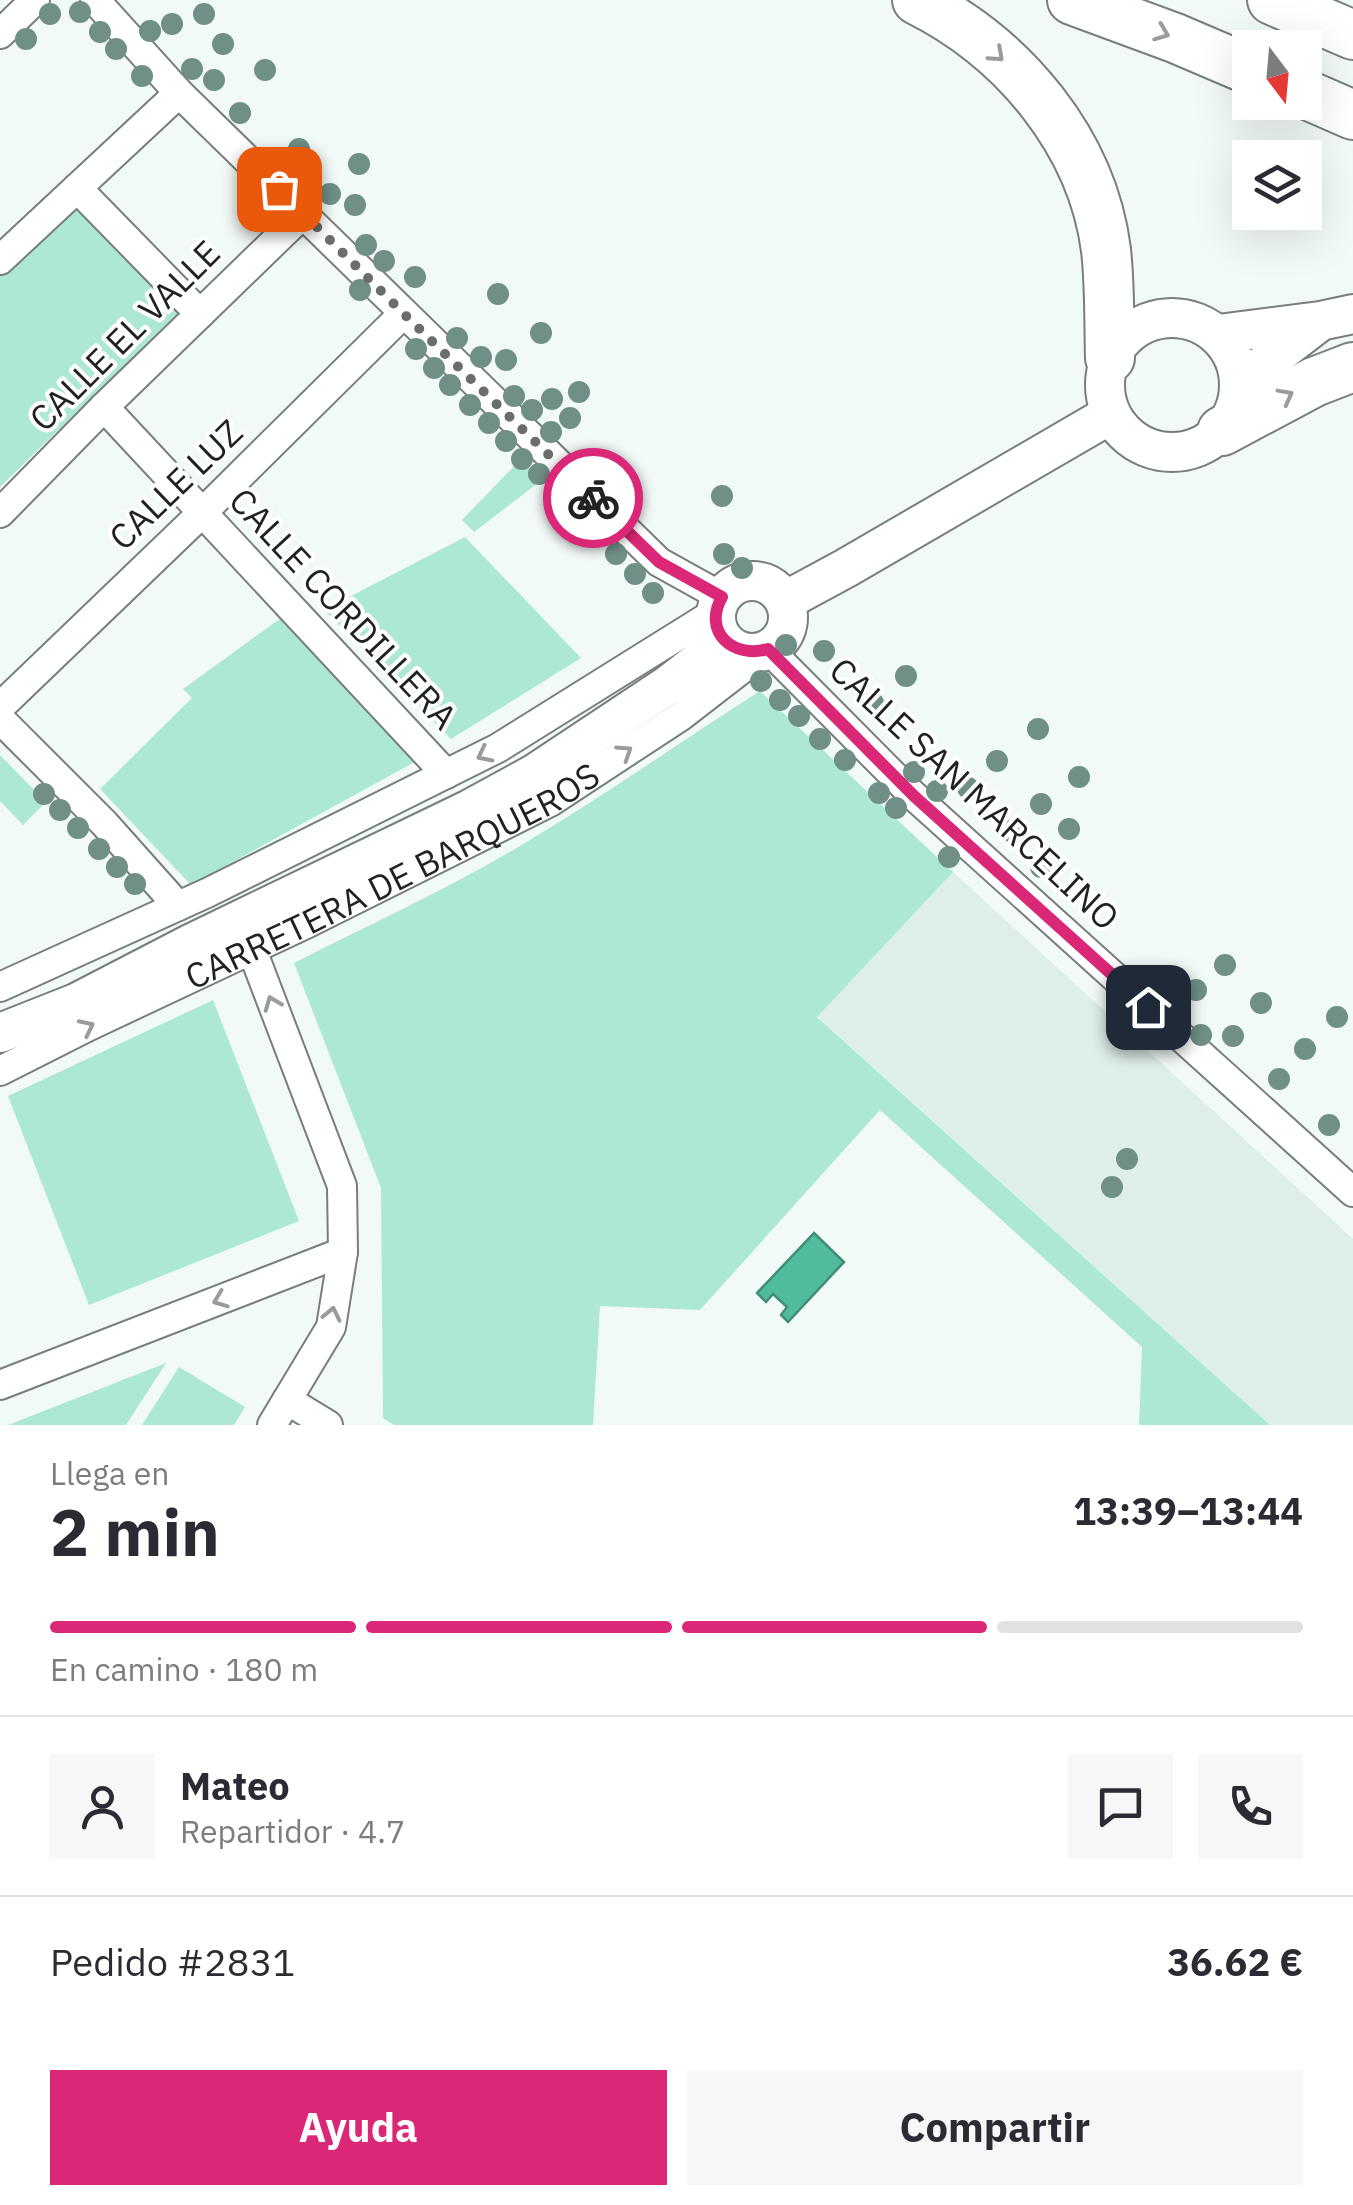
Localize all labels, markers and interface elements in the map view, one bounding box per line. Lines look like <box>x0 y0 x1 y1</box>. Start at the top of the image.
one-way arrow <box>1152 21 1169 42</box>
north arrow <box>1232 30 1322 120</box>
map controls <box>1232 30 1322 230</box>
one-way arrow <box>985 44 1004 62</box>
button: layers <box>1232 140 1322 230</box>
pin <box>237 147 322 232</box>
icon: bag <box>252 162 307 217</box>
street label: CALLE EL VALLE <box>19 230 230 441</box>
one-way arrow <box>1276 389 1294 409</box>
street label: CALLE LUZ <box>99 409 252 559</box>
courier <box>543 448 643 548</box>
icon: bike <box>566 471 621 526</box>
street label: CALLE CORDILLERA <box>220 478 468 739</box>
street label: CALLE SAN MARCELINO <box>820 647 1129 940</box>
one-way arrow <box>477 743 495 762</box>
one-way arrow <box>615 746 633 765</box>
street label: CARRETERA DE BARQUEROS <box>178 752 608 999</box>
pin <box>1106 965 1191 1050</box>
icon: home <box>1121 980 1176 1035</box>
one-way arrow <box>264 996 284 1013</box>
one-way arrow <box>77 1019 95 1039</box>
one-way arrow <box>212 1288 229 1308</box>
one-way arrow <box>321 1306 342 1323</box>
text: Llega en <box>50 1452 170 1494</box>
text: 13:39–13:44 <box>1073 1486 1303 1535</box>
text: 2 min <box>50 1489 220 1574</box>
text: En camino · 180 m <box>50 1648 318 1690</box>
button: person <box>50 1754 155 1859</box>
button: chat <box>1068 1754 1173 1859</box>
button: phone <box>1198 1754 1303 1859</box>
text: Mateo <box>180 1761 290 1810</box>
text: Repartidor · 4.7 <box>180 1810 405 1852</box>
text: Pedido #2831 <box>50 1937 295 1986</box>
text: 36.62 € <box>1167 1937 1303 1986</box>
button: Ayuda <box>50 2070 667 2185</box>
button: Compartir <box>687 2070 1303 2185</box>

